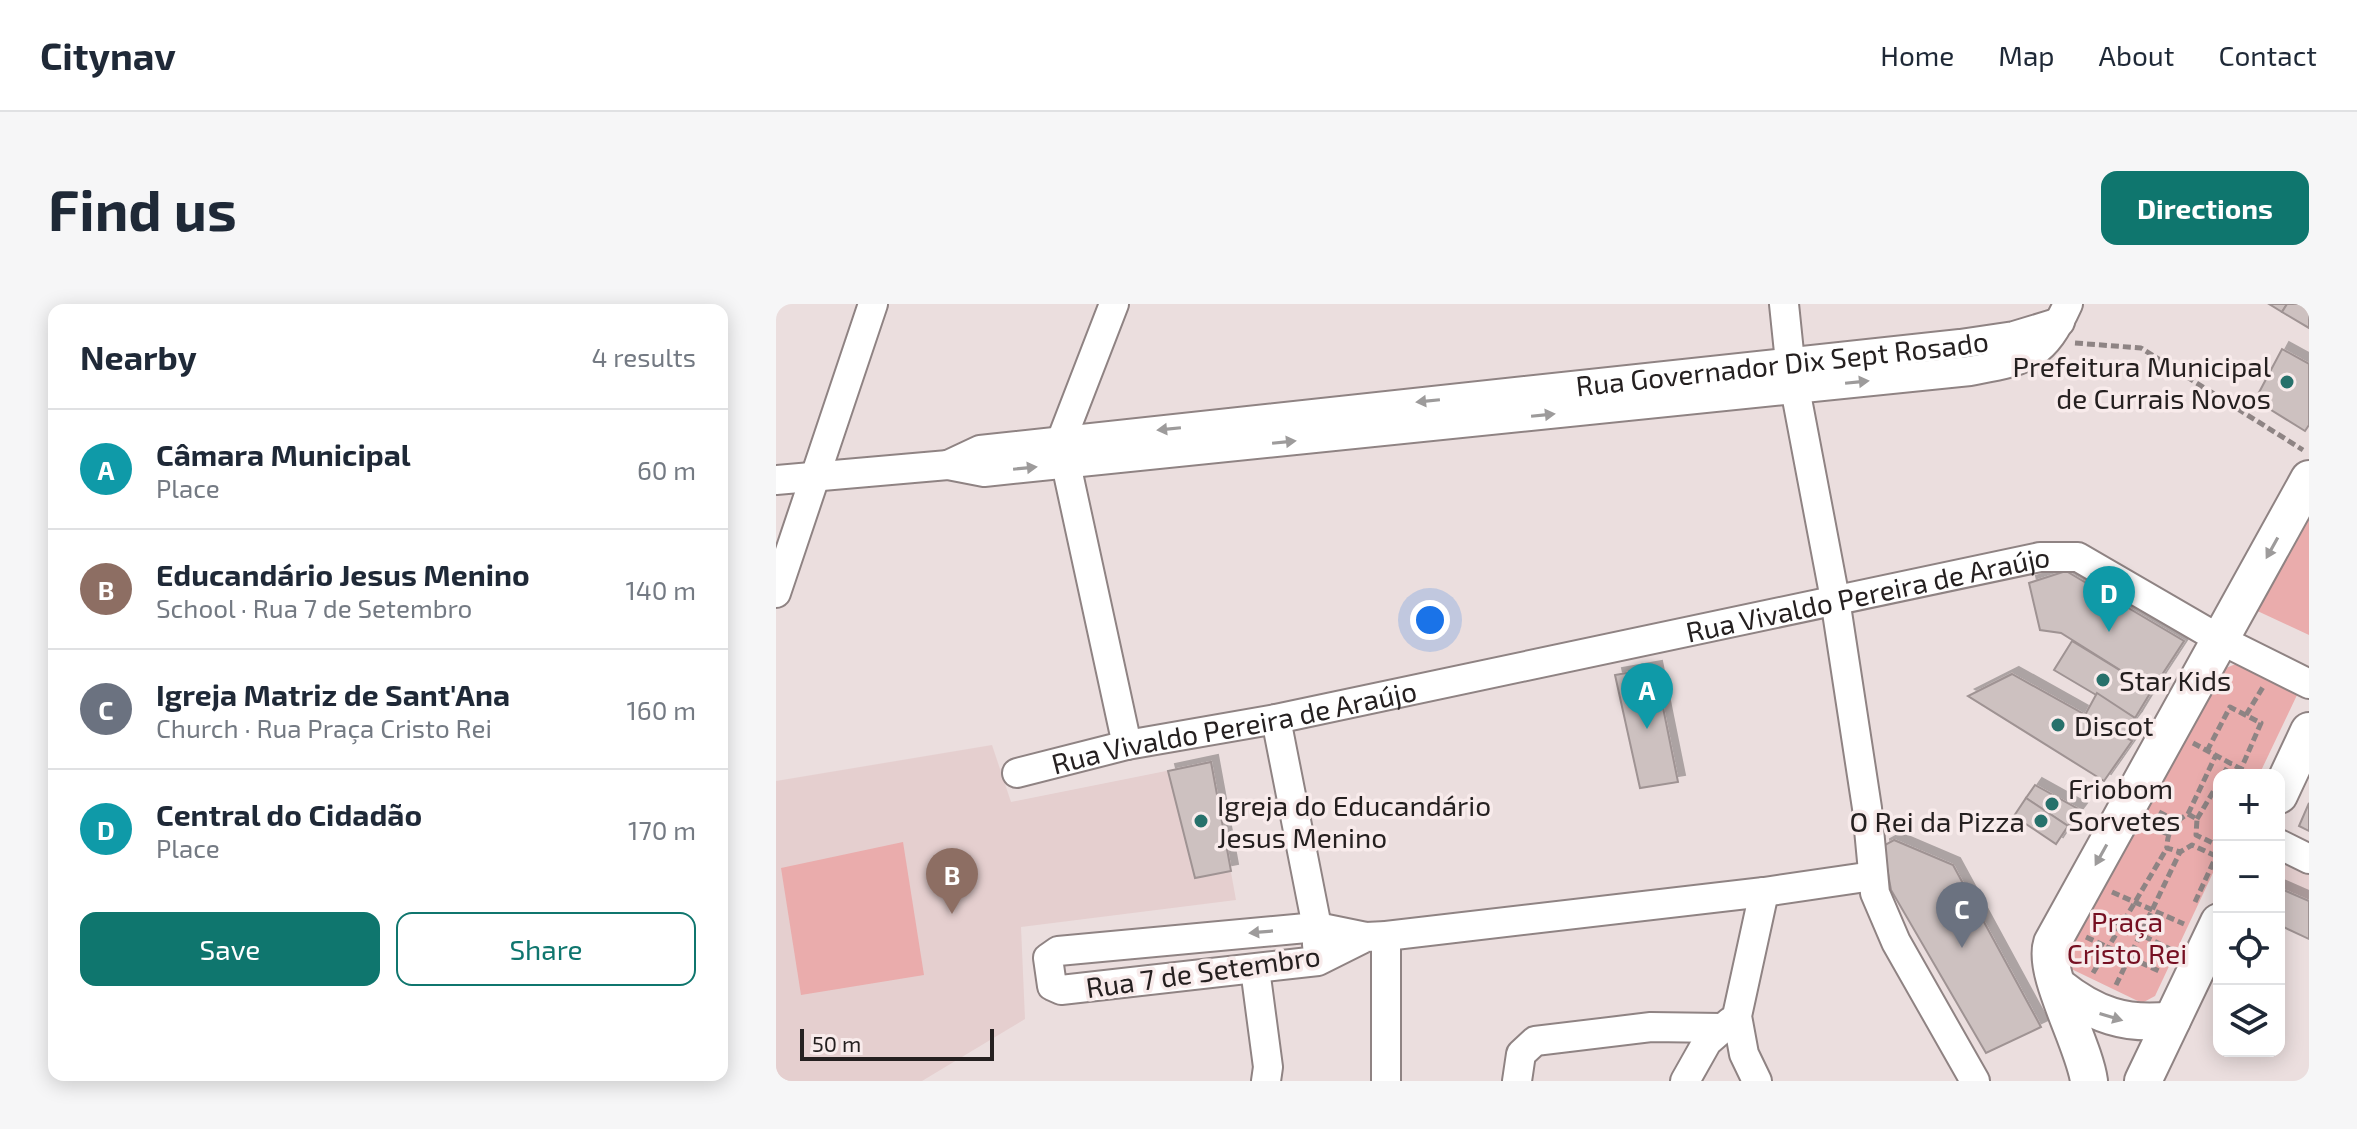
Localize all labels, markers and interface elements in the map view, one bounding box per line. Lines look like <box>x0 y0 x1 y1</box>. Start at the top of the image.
text: Citynav <box>40 32 176 78</box>
text: Home <box>1880 38 1954 72</box>
text: Map <box>1998 38 2055 72</box>
text: About <box>2099 38 2174 72</box>
text: Contact <box>2218 38 2317 72</box>
button: Directions <box>2101 171 2309 245</box>
text: Find us <box>48 175 237 242</box>
street label: Rua Governador Dix Sept Rosado <box>1574 323 1991 402</box>
text: Nearby <box>80 336 197 377</box>
text: 4 results <box>591 341 696 372</box>
place label: Prefeitura Municipal de Currais Novos <box>2012 349 2272 415</box>
marker: Prefeitura Municipal de Currais Novos <box>2278 373 2296 391</box>
one-way arrow <box>1845 376 1870 389</box>
one-way arrow <box>1415 395 1440 408</box>
one-way arrow <box>1531 408 1556 421</box>
one-way arrow <box>1157 423 1182 436</box>
one-way arrow <box>1272 435 1297 448</box>
text: Câmara Municipal <box>156 436 411 472</box>
text: A <box>98 454 114 485</box>
text: 60 m <box>637 454 696 485</box>
one-way arrow <box>1013 462 1038 475</box>
text: Place <box>156 472 220 503</box>
one-way arrow <box>2265 536 2278 559</box>
street label: Rua Vivaldo Pereira de Araújo <box>1683 540 2050 649</box>
text: Educandário Jesus Menino <box>156 556 530 592</box>
pin: D <box>2083 566 2135 632</box>
text: B <box>98 574 114 605</box>
text: 140 m <box>625 574 696 605</box>
text: School · Rua 7 de Setembro <box>156 592 472 623</box>
your location <box>1410 600 1450 640</box>
pin: A <box>1621 663 1673 729</box>
place label: Star Kids <box>2119 663 2231 697</box>
marker: Star Kids <box>2094 671 2112 689</box>
street label: Rua Vivaldo Pereira de Araújo <box>1048 673 1419 781</box>
text: Igreja Matriz de Sant'Ana <box>156 676 510 712</box>
text: C <box>98 694 114 725</box>
text: 160 m <box>627 694 696 725</box>
place label: Discot <box>2074 708 2154 742</box>
text: Church · Rua Praça Cristo Rei <box>156 712 492 743</box>
marker: Discot <box>2049 716 2067 734</box>
map controls <box>2213 769 2285 1057</box>
button: + <box>2213 769 2285 841</box>
place label: Friobom Sorvetes <box>2068 771 2180 837</box>
place label: Igreja do Educandário Jesus Menino <box>1217 788 1491 854</box>
marker: Friobom Sorvetes <box>2043 795 2061 813</box>
text: Central do Cidadão <box>156 796 422 832</box>
place label: O Rei da Pizza <box>1850 804 2025 838</box>
marker: Igreja do Educandário Jesus Menino <box>1192 812 1210 830</box>
marker: O Rei da Pizza <box>2032 812 2050 830</box>
text: D <box>97 814 115 845</box>
text: 170 m <box>628 814 696 845</box>
text: Place <box>156 832 220 863</box>
button: − <box>2213 841 2285 913</box>
one-way arrow <box>2094 843 2108 866</box>
pin: B <box>926 848 978 914</box>
pin: C <box>1936 882 1988 948</box>
park label: Praça Cristo Rei <box>2067 904 2187 970</box>
button: Save <box>80 912 380 986</box>
button: Share <box>396 912 696 986</box>
button: locate <box>2213 913 2285 985</box>
one-way arrow <box>1248 926 1273 939</box>
street label: Rua 7 de Setembro <box>1084 938 1322 1004</box>
button: layers <box>2213 985 2285 1057</box>
one-way arrow <box>2099 1011 2123 1024</box>
scale bar <box>800 1025 994 1061</box>
text: 50 m <box>812 1030 861 1056</box>

